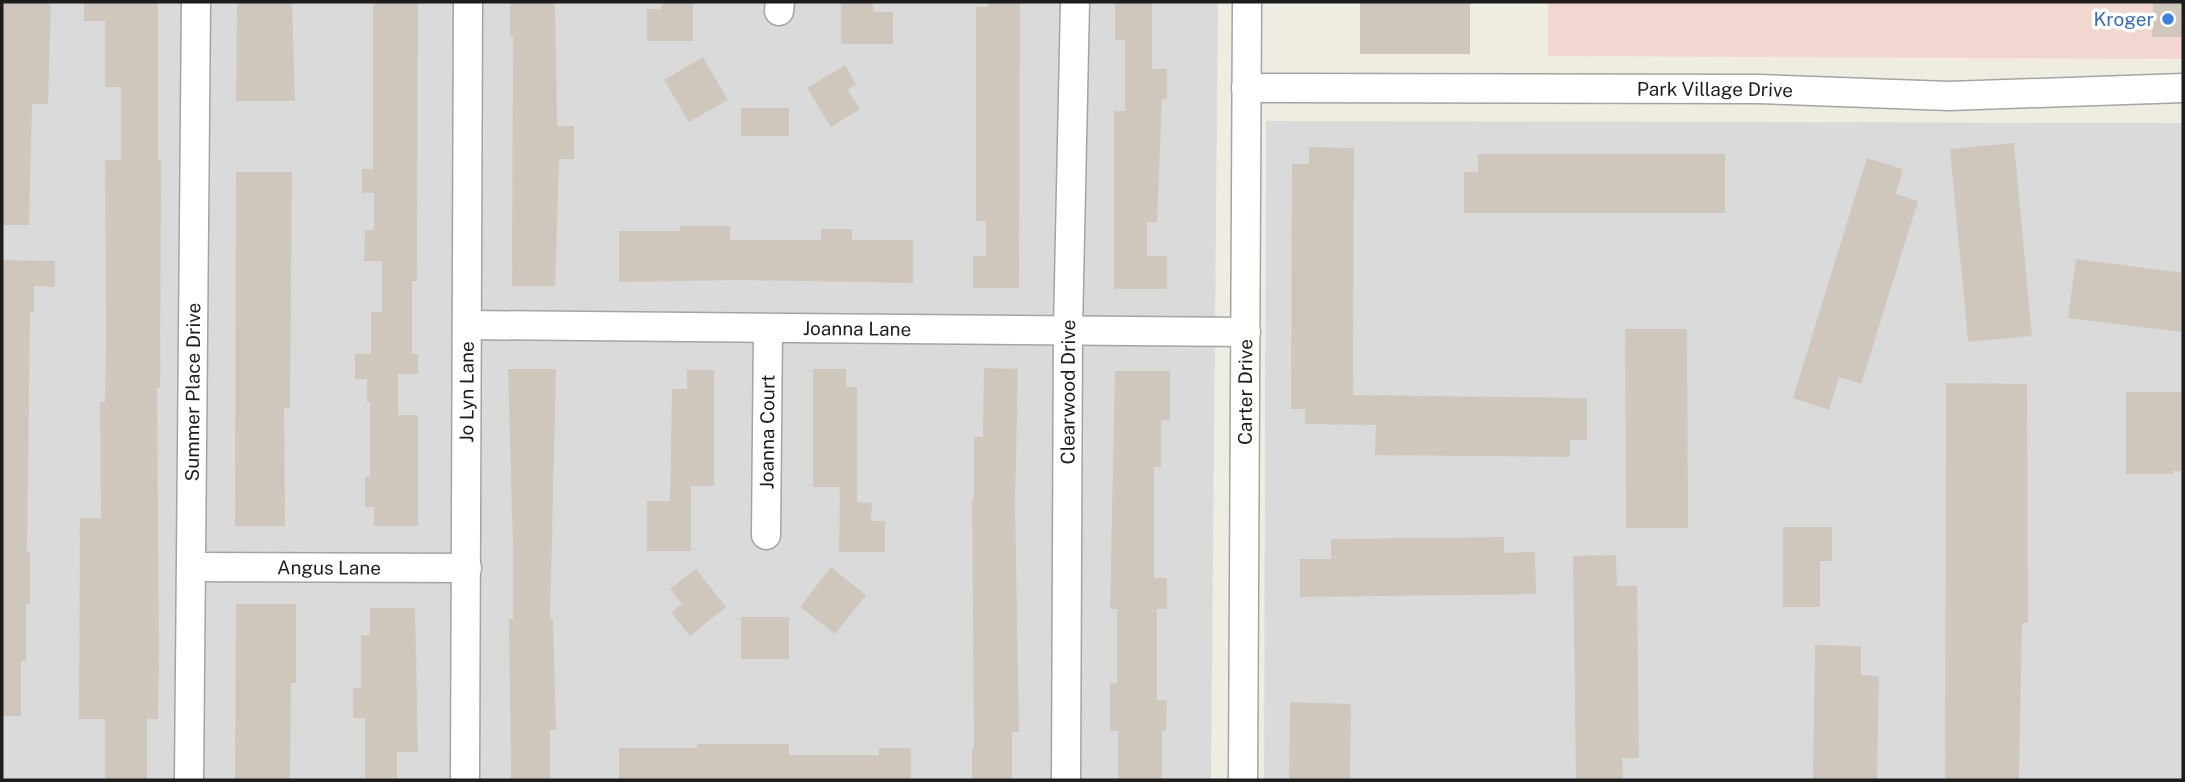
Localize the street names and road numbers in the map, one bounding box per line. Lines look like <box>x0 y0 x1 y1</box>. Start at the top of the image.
street label: Park Village Drive <box>1637 78 1794 101</box>
street label: Summer Place Drive <box>181 302 204 482</box>
street label: Joanna Lane <box>803 317 911 340</box>
street label: Clearwood Drive <box>1056 319 1079 464</box>
street label: Carter Drive <box>1234 339 1256 445</box>
street label: Jo Lyn Lane <box>455 341 478 443</box>
street label: Joanna Court <box>755 374 779 490</box>
street label: Angus Lane <box>277 556 381 579</box>

